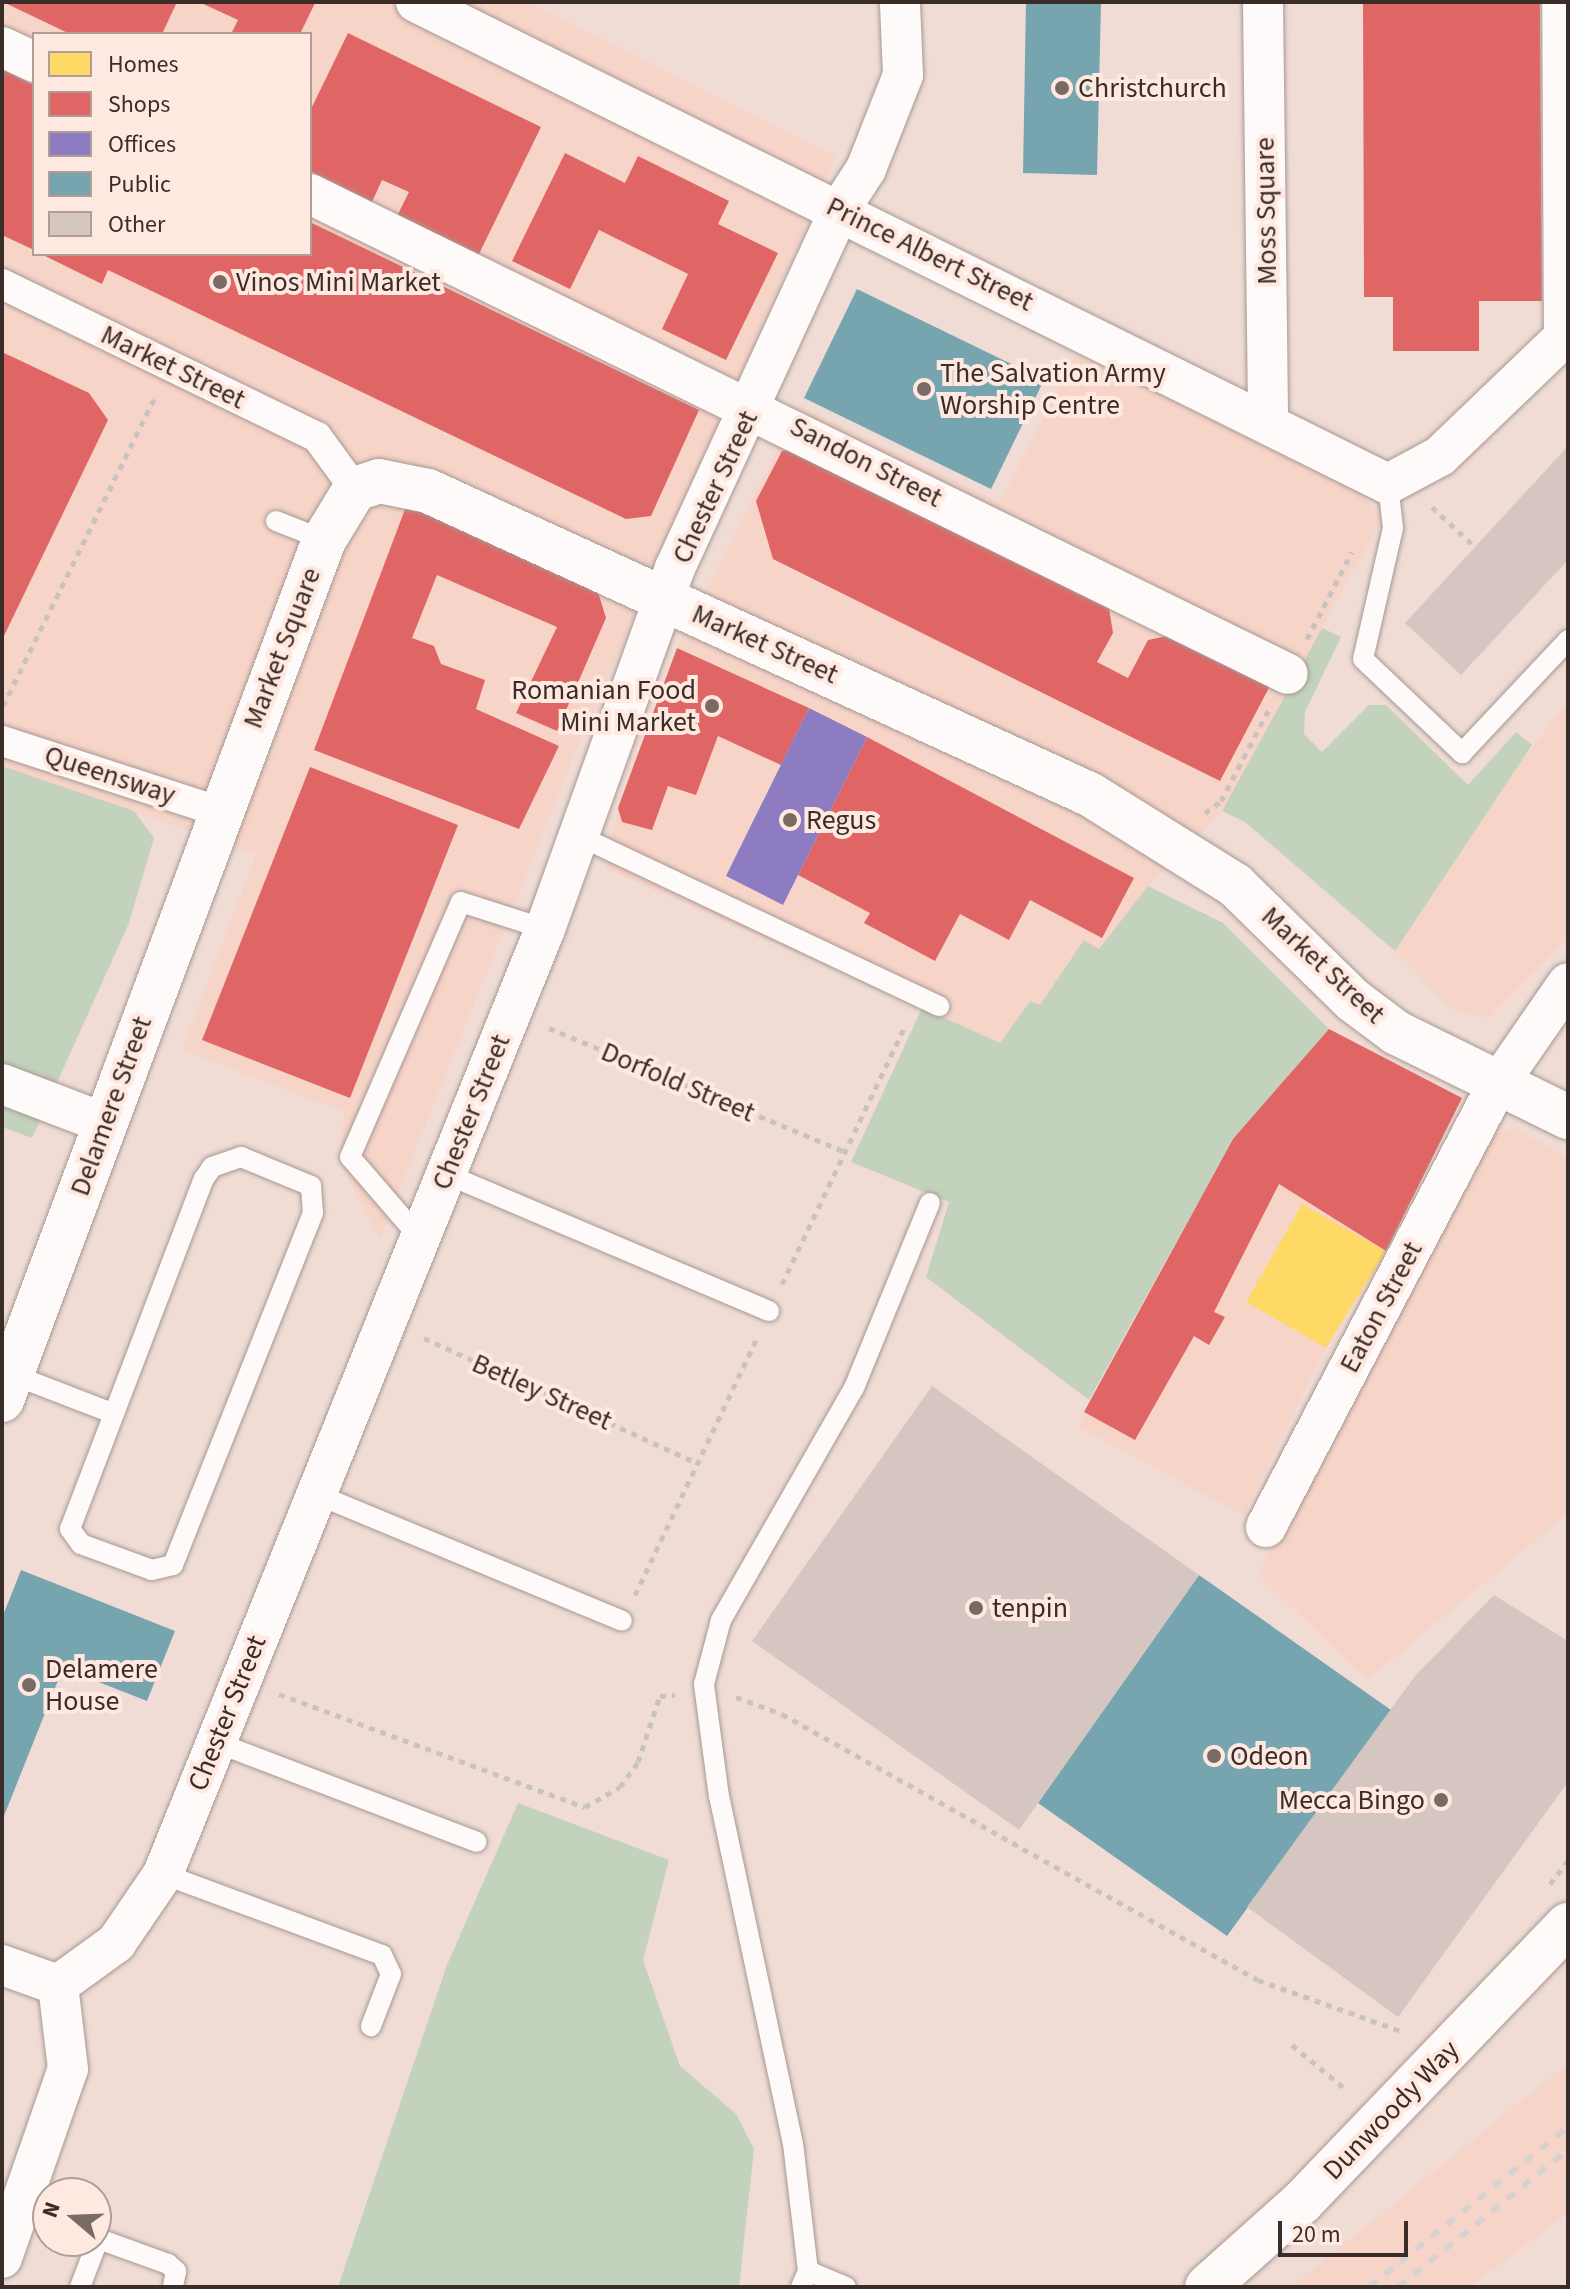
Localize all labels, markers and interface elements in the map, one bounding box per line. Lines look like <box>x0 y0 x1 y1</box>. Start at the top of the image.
legend <box>32 32 312 256</box>
text: Homes <box>108 47 179 82</box>
place label: Christchurch <box>1078 71 1227 105</box>
marker: Christchurch <box>1053 79 1071 97</box>
text: Shops <box>108 87 170 122</box>
text: Offices <box>108 127 176 162</box>
street label: Moss Square <box>1248 137 1284 285</box>
text: Public <box>108 167 171 202</box>
street label: Prince Albert Street <box>821 189 1039 319</box>
text: Other <box>108 207 165 242</box>
place label: Vinos Mini Market <box>236 265 441 299</box>
marker: Vinos Mini Market <box>211 273 229 291</box>
street label: Market Street <box>95 318 251 416</box>
place label: The Salvation Army Worship Centre <box>940 356 1166 422</box>
marker: The Salvation Army Worship Centre <box>915 380 933 398</box>
street label: Chester Street <box>665 405 765 569</box>
street label: Sandon Street <box>784 409 948 515</box>
street label: Market Square <box>236 563 328 733</box>
street label: Market Street <box>687 597 843 691</box>
place label: Romanian Food Mini Market <box>511 673 696 739</box>
marker: Romanian Food Mini Market <box>703 697 721 715</box>
street label: Queensway <box>40 738 180 812</box>
place label: Regus <box>806 803 876 837</box>
marker: Regus <box>781 811 799 829</box>
street label: Market Street <box>1254 899 1392 1031</box>
street label: Delamere Street <box>63 1012 159 1200</box>
street label: Chester Street <box>425 1029 517 1195</box>
street label: Dorfold Street <box>596 1035 760 1129</box>
street label: Eaton Street <box>1332 1236 1430 1378</box>
street label: Betley Street <box>467 1346 617 1438</box>
place label: tenpin <box>992 1591 1068 1625</box>
marker: tenpin <box>967 1599 985 1617</box>
street label: Chester Street <box>181 1630 273 1796</box>
place label: Delamere House <box>45 1652 158 1718</box>
marker: Delamere House <box>20 1676 38 1694</box>
place label: Odeon <box>1230 1739 1309 1773</box>
marker: Odeon <box>1205 1747 1223 1765</box>
place label: Mecca Bingo <box>1279 1783 1425 1817</box>
marker: Mecca Bingo <box>1432 1791 1450 1809</box>
street label: Dunwoody Way <box>1316 2033 1466 2187</box>
north arrow <box>32 2177 112 2257</box>
text: N <box>34 2198 69 2222</box>
scale bar <box>1282 2205 1412 2255</box>
text: 20 m <box>1292 2217 1341 2252</box>

